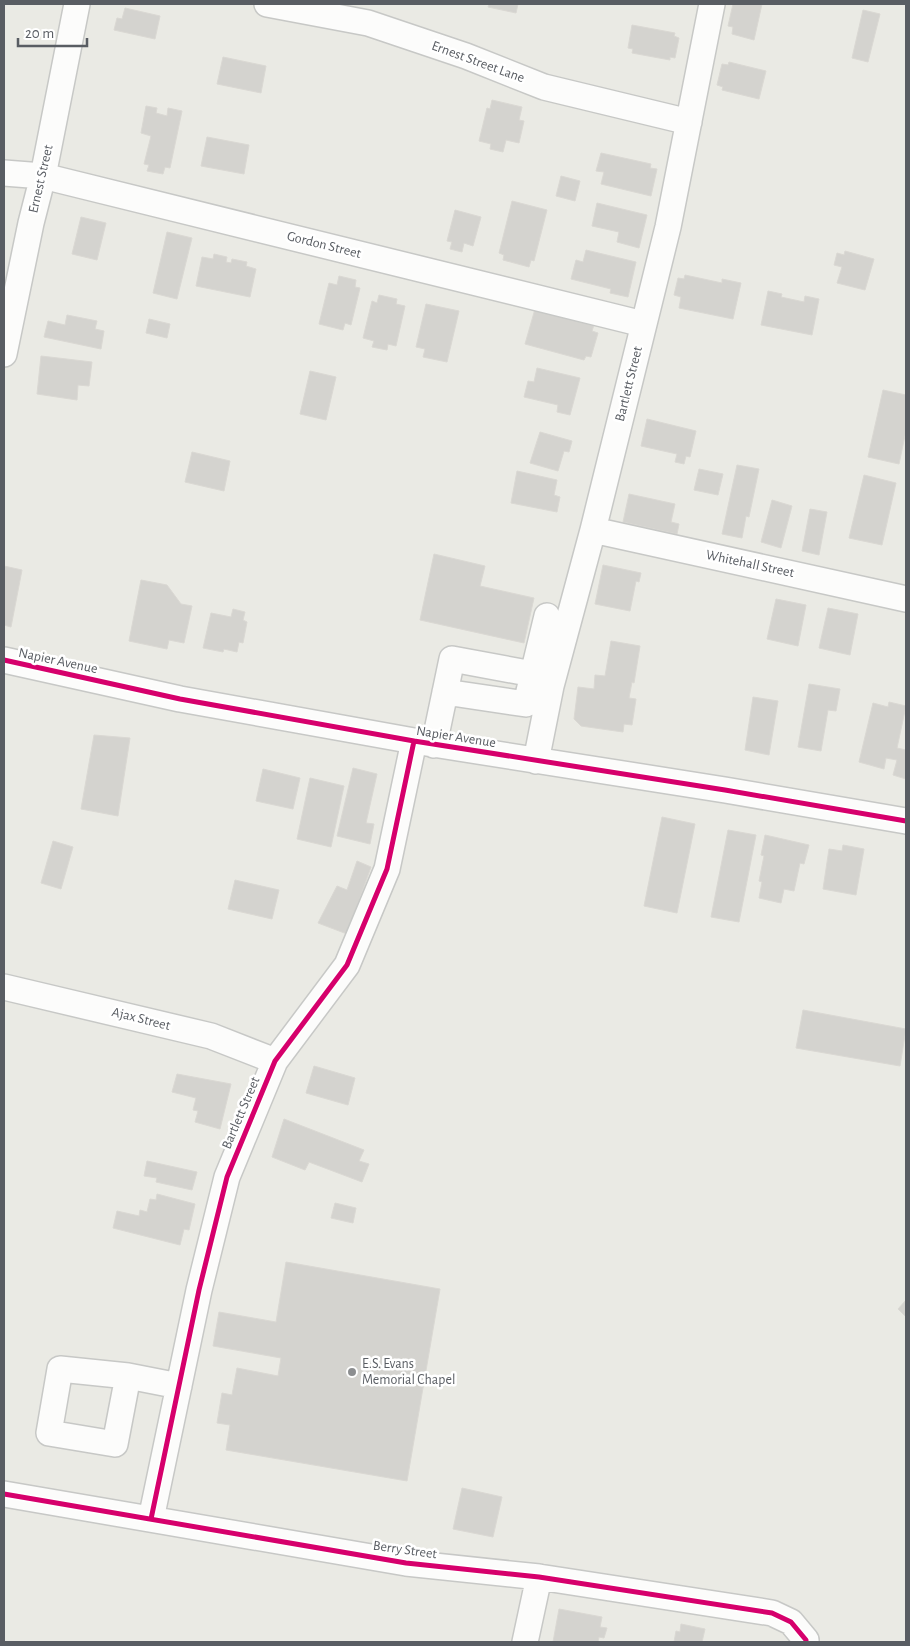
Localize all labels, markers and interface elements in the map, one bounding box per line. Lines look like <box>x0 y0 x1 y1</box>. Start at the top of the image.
scale bar <box>18 15 86 47</box>
text: 20 m <box>25 26 54 41</box>
street label: Ernest Street Lane <box>430 39 526 85</box>
street label: Ernest Street <box>26 143 56 215</box>
street label: Gordon Street <box>286 229 363 261</box>
street label: Bartlett Street <box>613 344 645 423</box>
street label: Whitehall Street <box>705 548 796 580</box>
street label: Napier Avenue <box>17 646 99 676</box>
street label: Napier Avenue <box>415 724 497 750</box>
street label: Ajax Street <box>110 1005 172 1033</box>
street label: Bartlett Street <box>220 1074 263 1151</box>
place label: E.S. Evans Memorial Chapel <box>362 1357 455 1387</box>
marker: E.S. Evans Memorial Chapel <box>346 1366 358 1378</box>
street label: Berry Street <box>372 1539 438 1561</box>

